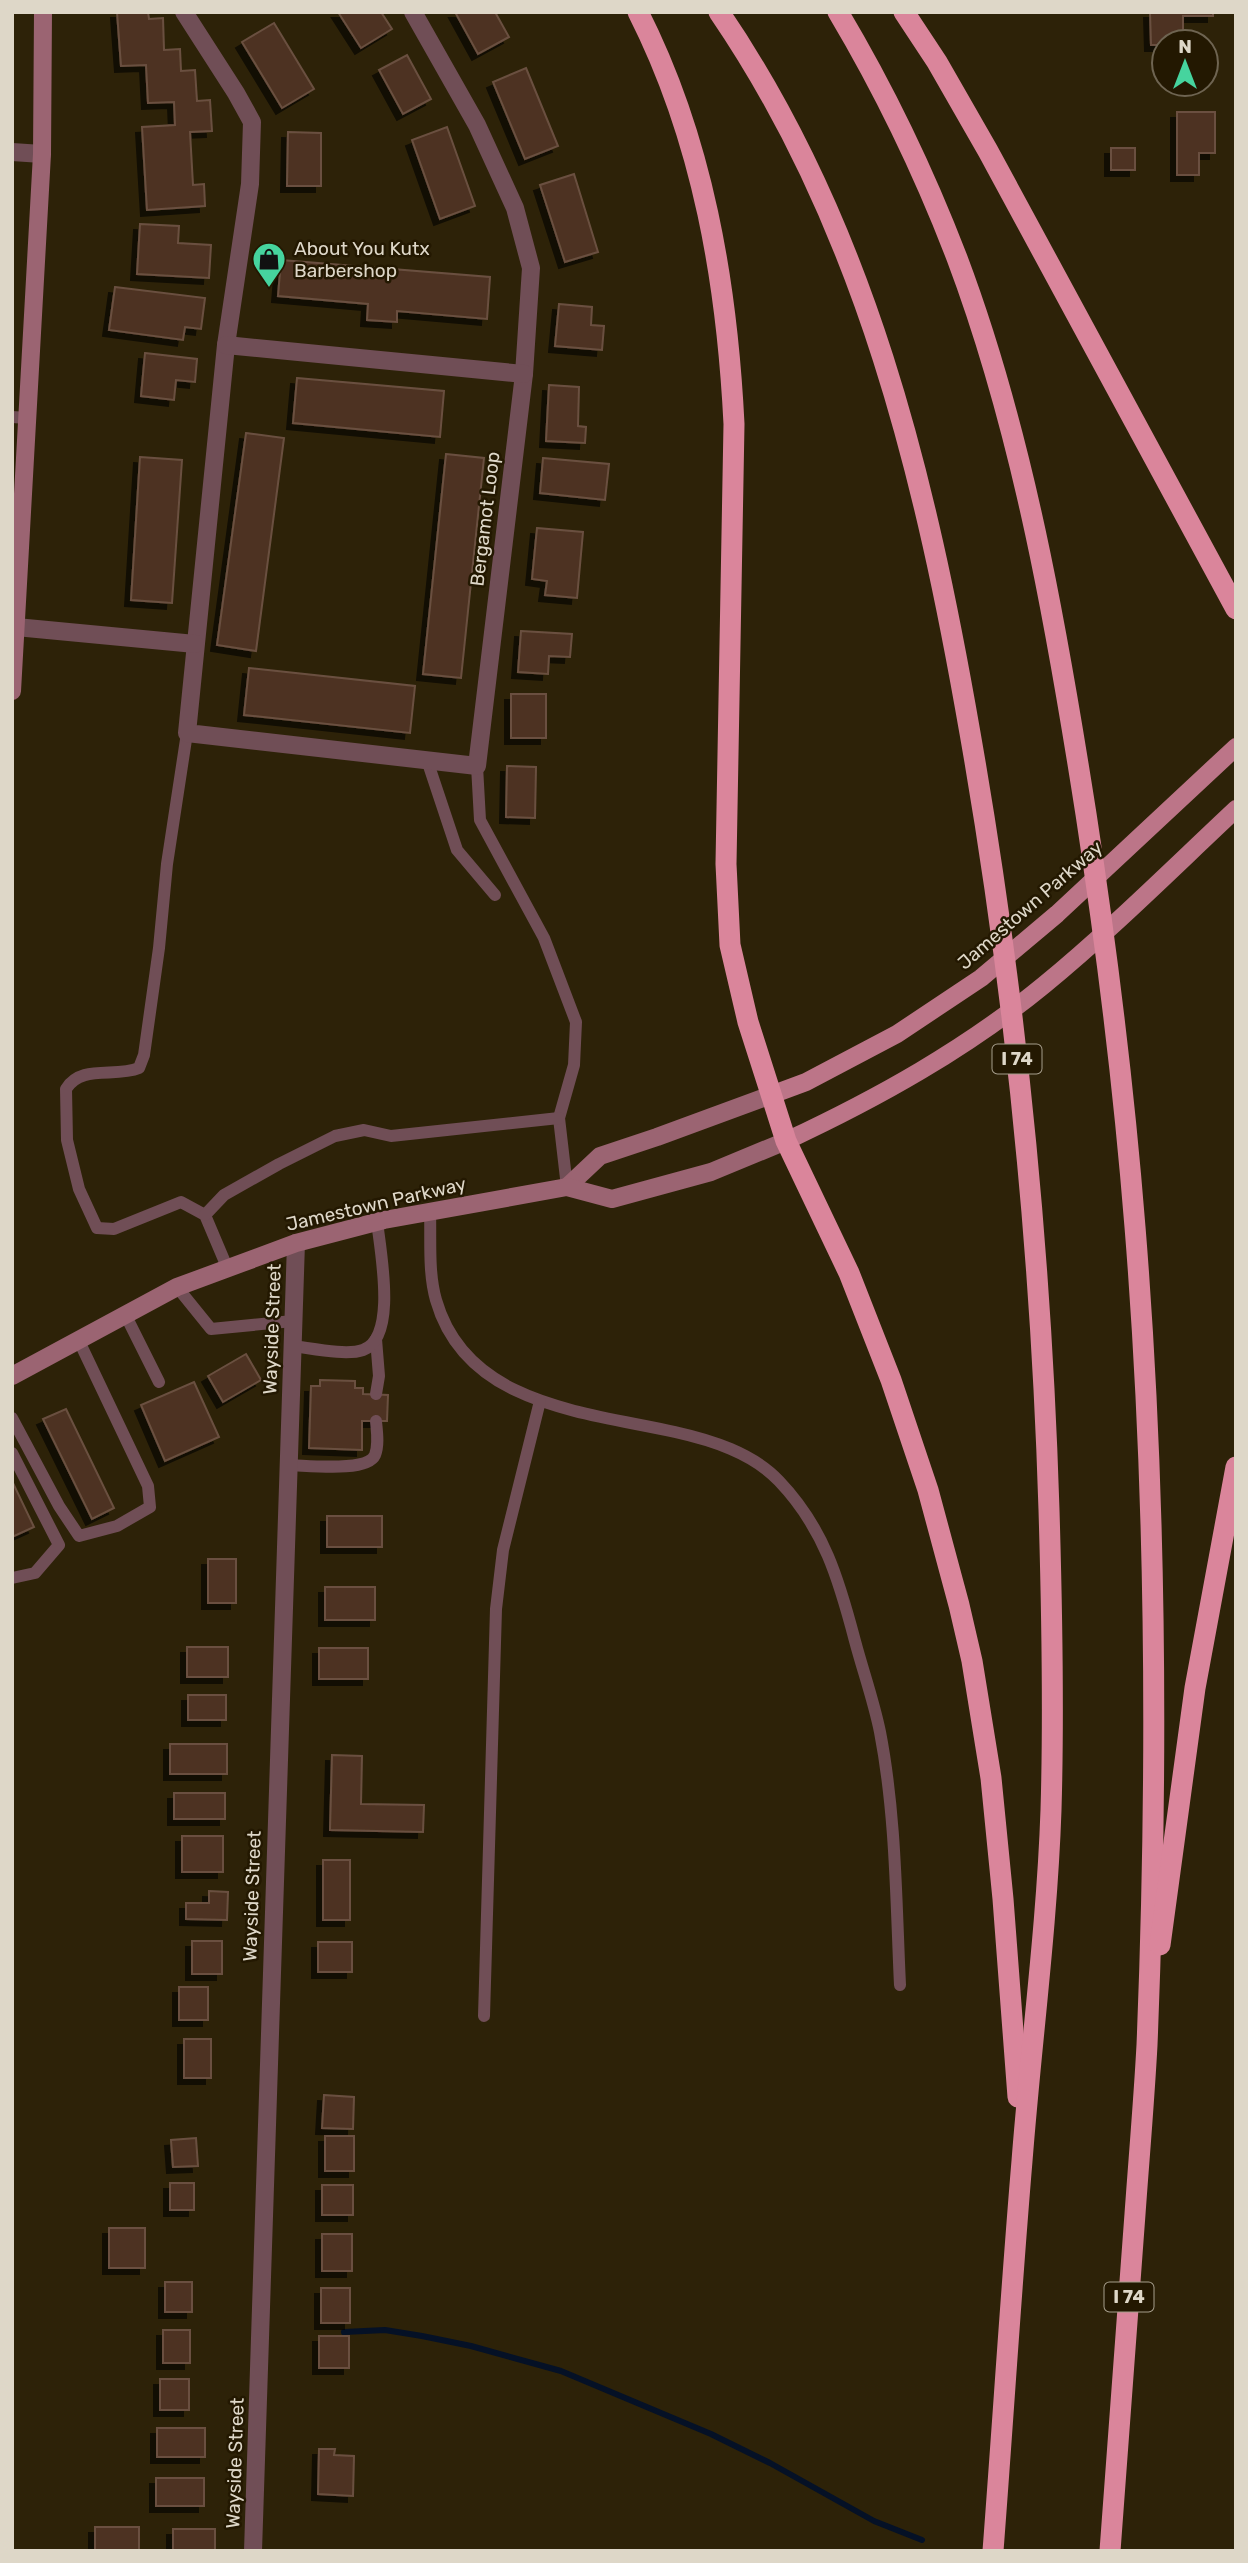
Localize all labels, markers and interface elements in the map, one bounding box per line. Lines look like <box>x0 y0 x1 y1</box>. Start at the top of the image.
north arrow <box>1150 28 1220 98</box>
text: N <box>1178 35 1192 58</box>
place label: About You Kutx Barbershop <box>294 237 430 282</box>
shop icon: About You Kutx Barbershop <box>250 240 288 289</box>
street label: Bergamot Loop <box>465 450 505 588</box>
street label: Jamestown Parkway <box>953 836 1107 974</box>
road number: I 74 <box>992 1044 1042 1074</box>
street label: Jamestown Parkway <box>284 1172 468 1236</box>
street label: Wayside Street <box>258 1263 286 1395</box>
street label: Wayside Street <box>238 1830 266 1962</box>
road number: I 74 <box>1104 2283 1154 2312</box>
street label: Wayside Street <box>221 2397 249 2529</box>

